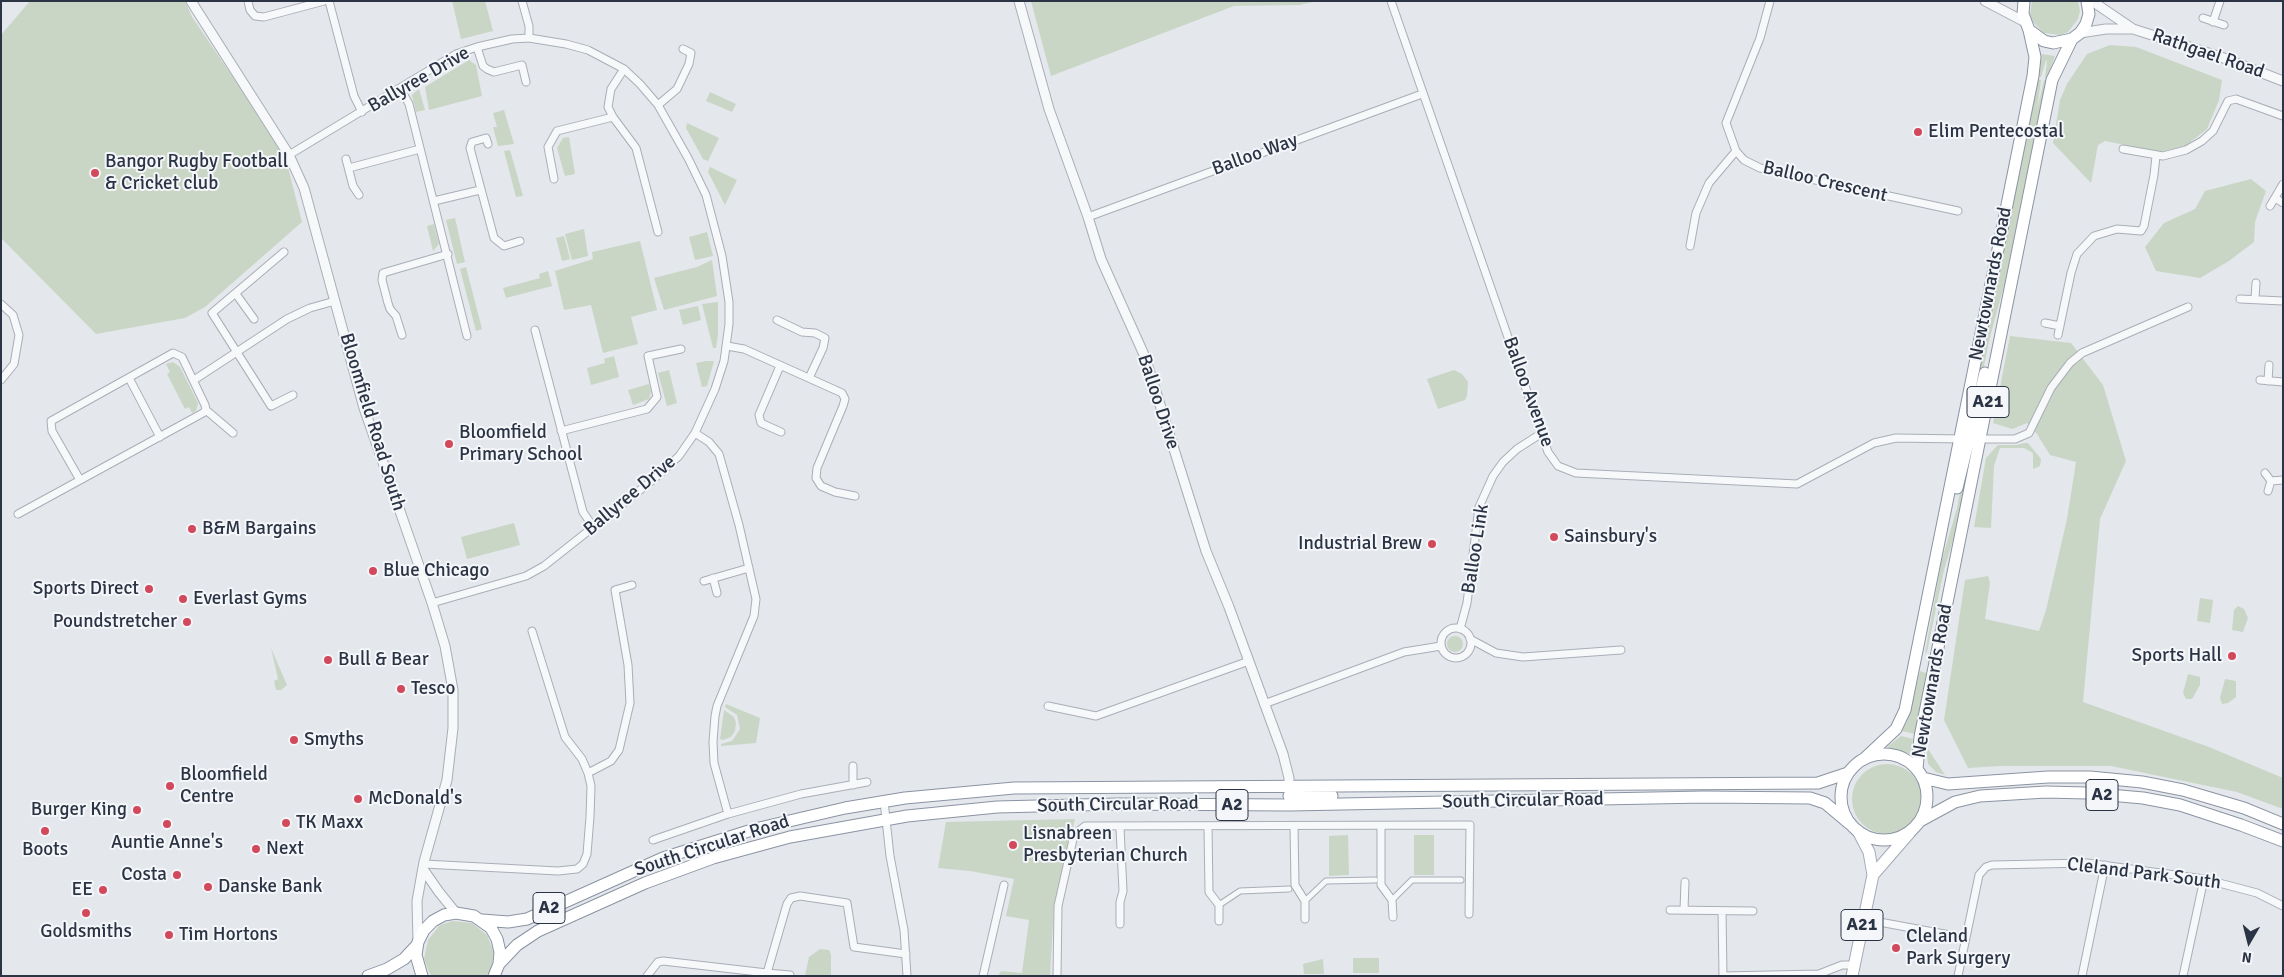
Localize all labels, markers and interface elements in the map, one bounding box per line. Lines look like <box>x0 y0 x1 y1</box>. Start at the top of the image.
street label: Rathgael Road <box>2149 24 2267 84</box>
street label: Ballyree Drive <box>364 42 474 118</box>
place label: Elim Pentecostal <box>1928 121 2064 143</box>
marker: Elim Pentecostal <box>1912 126 1924 138</box>
street label: Balloo Way <box>1209 129 1301 181</box>
place label: Bangor Rugby Football & Cricket club <box>105 151 288 195</box>
street label: Balloo Crescent <box>1760 157 1890 207</box>
marker: Bangor Rugby Football & Cricket club <box>89 167 101 179</box>
street label: Newtownards Road <box>1965 205 2017 363</box>
street label: Bloomfield Road South <box>334 330 410 514</box>
street label: Balloo Avenue <box>1498 334 1558 450</box>
street label: Balloo Drive <box>1132 352 1184 452</box>
road number: A21 <box>1967 387 2009 418</box>
place label: Bloomfield Primary School <box>459 422 582 466</box>
marker: Bloomfield Primary School <box>443 438 455 450</box>
street label: Ballyree Drive <box>579 451 681 541</box>
street label: Balloo Link <box>1458 503 1494 595</box>
place label: B&M Bargains <box>202 518 316 540</box>
marker: B&M Bargains <box>186 523 198 535</box>
place label: Sainsbury's <box>1564 526 1657 548</box>
marker: Sainsbury's <box>1548 531 1560 543</box>
place label: Industrial Brew <box>1298 533 1422 555</box>
marker: Industrial Brew <box>1426 538 1438 550</box>
place label: Blue Chicago <box>383 560 489 582</box>
marker: Blue Chicago <box>367 565 379 577</box>
place label: Sports Direct <box>33 578 139 600</box>
marker: Sports Direct <box>143 583 155 595</box>
place label: Everlast Gyms <box>193 588 307 610</box>
marker: Everlast Gyms <box>177 593 189 605</box>
street label: Newtownards Road <box>1908 602 1958 760</box>
place label: Poundstretcher <box>53 611 177 633</box>
marker: Poundstretcher <box>181 616 193 628</box>
place label: Sports Hall <box>2132 645 2222 667</box>
place label: Bull & Bear <box>338 649 429 671</box>
marker: Sports Hall <box>2226 650 2238 662</box>
marker: Bull & Bear <box>322 654 334 666</box>
place label: Tesco <box>411 678 455 700</box>
marker: Tesco <box>395 683 407 695</box>
place label: Smyths <box>304 729 364 751</box>
marker: Smyths <box>288 734 300 746</box>
place label: Bloomfield Centre <box>180 764 268 808</box>
marker: Bloomfield Centre <box>164 780 176 792</box>
road number: A2 <box>2086 780 2118 810</box>
place label: McDonald's <box>368 788 462 810</box>
street label: South Circular Road <box>1442 788 1604 814</box>
road number: A2 <box>1216 790 1248 820</box>
street label: South Circular Road <box>1037 792 1199 818</box>
marker: McDonald's <box>352 793 364 805</box>
place label: Burger King <box>31 799 127 821</box>
marker: Burger King <box>131 804 143 816</box>
street label: South Circular Road <box>632 810 792 882</box>
place label: TK Maxx <box>296 812 363 834</box>
marker: TK Maxx <box>280 817 292 829</box>
marker: Auntie Anne's <box>161 818 173 830</box>
place label: Lisnabreen Presbyterian Church <box>1023 823 1188 867</box>
marker: Boots <box>39 825 51 837</box>
place label: Auntie Anne's <box>111 832 223 854</box>
place label: Next <box>266 838 304 860</box>
place label: Boots <box>22 839 68 861</box>
marker: Lisnabreen Presbyterian Church <box>1007 839 1019 851</box>
marker: Next <box>250 843 262 855</box>
street label: Cleland Park South <box>2066 853 2222 895</box>
place label: Costa <box>121 864 167 886</box>
marker: Costa <box>171 869 183 881</box>
place label: Danske Bank <box>218 876 322 898</box>
place label: EE <box>71 879 93 901</box>
marker: Danske Bank <box>202 881 214 893</box>
marker: EE <box>97 884 109 896</box>
road number: A2 <box>533 892 565 924</box>
marker: Goldsmiths <box>80 907 92 919</box>
road number: A21 <box>1841 910 1883 940</box>
north arrow <box>2224 917 2274 967</box>
place label: Goldsmiths <box>40 921 132 943</box>
place label: Tim Hortons <box>179 924 278 946</box>
place label: Cleland Park Surgery <box>1906 926 2010 970</box>
marker: Tim Hortons <box>163 929 175 941</box>
marker: Cleland Park Surgery <box>1890 942 1902 954</box>
text: N <box>2241 948 2253 966</box>

